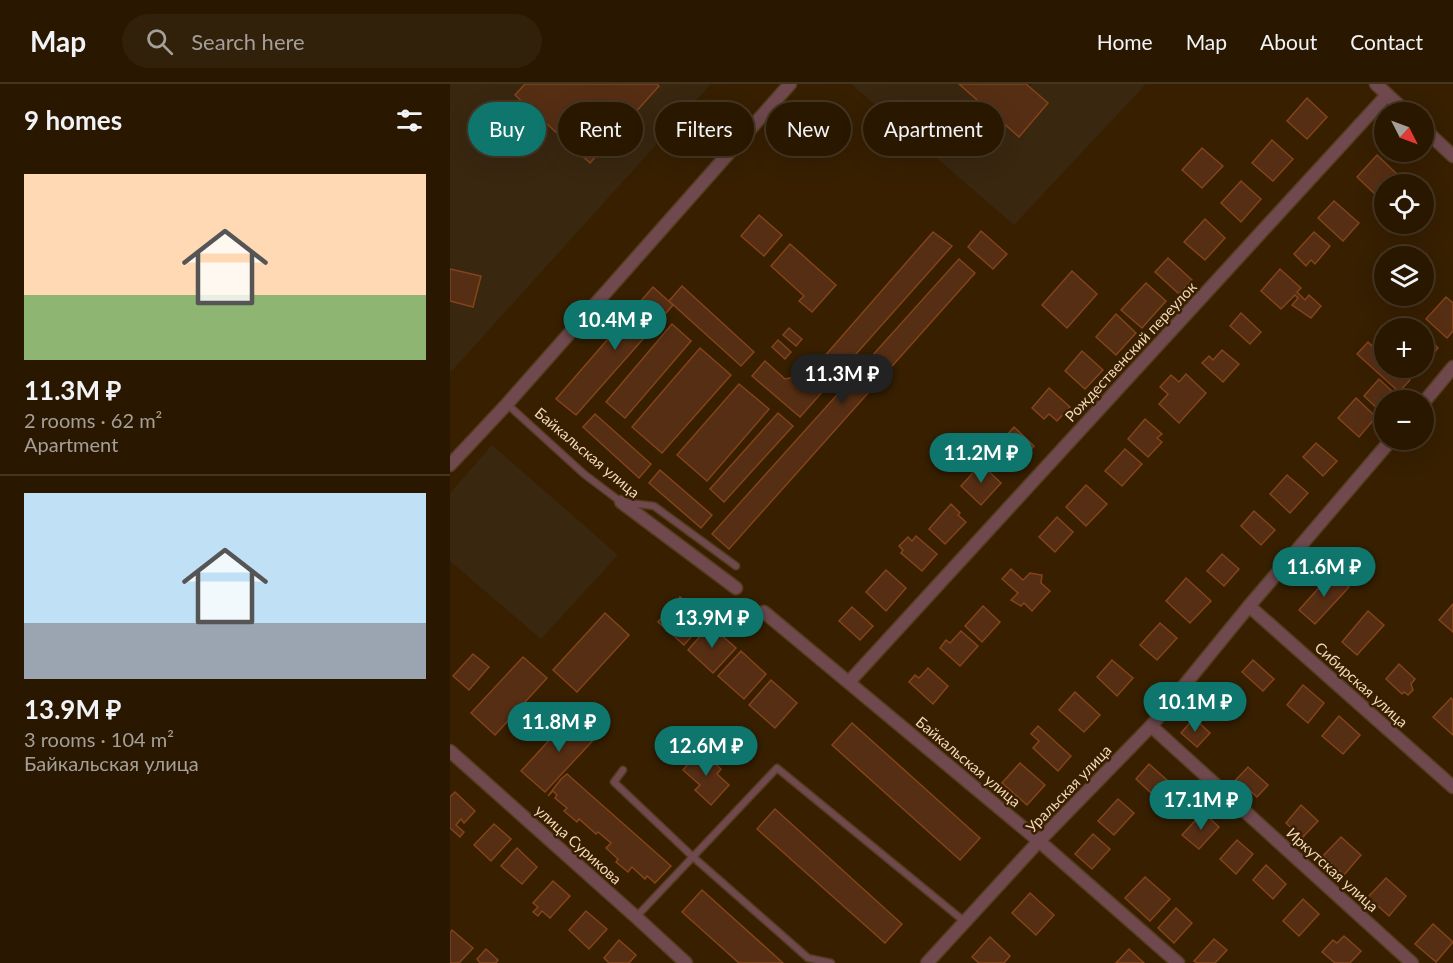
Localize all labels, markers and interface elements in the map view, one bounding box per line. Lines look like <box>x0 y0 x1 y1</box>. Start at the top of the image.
search box <box>122 14 542 68</box>
text: Map <box>30 24 86 58</box>
icon: search <box>143 25 176 58</box>
text: Search here <box>191 28 305 55</box>
text: Home <box>1097 29 1153 54</box>
text: Map <box>1186 29 1227 54</box>
text: About <box>1260 29 1317 54</box>
text: Contact <box>1350 29 1423 54</box>
chip: Buy <box>468 102 546 156</box>
chip: Rent <box>558 102 643 156</box>
chip: Filters <box>655 102 754 156</box>
chip: New <box>766 102 851 156</box>
chip: Apartment <box>863 102 1004 156</box>
north arrow <box>1374 102 1434 162</box>
map controls <box>1374 102 1434 450</box>
text: 9 homes <box>24 104 122 136</box>
icon: filters <box>393 104 426 137</box>
button: locate <box>1374 174 1434 234</box>
icon: home <box>171 213 279 321</box>
button: layers <box>1374 246 1434 306</box>
street label: Рождественский переулок <box>1061 277 1200 425</box>
pin: 10.4M ₽ <box>560 300 670 351</box>
text: 10.4M ₽ <box>578 307 652 331</box>
button: + <box>1374 318 1434 378</box>
pin: 11.3M ₽ <box>787 354 897 405</box>
text: 11.3M ₽ <box>805 361 879 385</box>
text: 11.3M ₽ <box>24 374 121 406</box>
button: − <box>1374 390 1434 450</box>
street label: Байкальская улица <box>532 403 644 501</box>
text: 2 rooms · 62 m² <box>24 408 162 432</box>
text: Apartment <box>24 432 118 456</box>
pin: 11.2M ₽ <box>926 433 1036 484</box>
text: 11.2M ₽ <box>944 440 1018 464</box>
icon: home <box>171 532 279 640</box>
pin: 11.6M ₽ <box>1269 547 1379 598</box>
text: 11.6M ₽ <box>1287 554 1361 578</box>
pin: 13.9M ₽ <box>657 598 767 649</box>
text: 13.9M ₽ <box>675 605 749 629</box>
street label: Сибирская улица <box>1311 638 1412 731</box>
pin: 10.1M ₽ <box>1140 682 1250 733</box>
text: 10.1M ₽ <box>1158 689 1232 713</box>
text: 13.9M ₽ <box>24 693 121 725</box>
pin: 11.8M ₽ <box>504 702 614 753</box>
text: 11.8M ₽ <box>522 709 596 733</box>
street label: Байкальская улица <box>913 712 1025 810</box>
pin: 12.6M ₽ <box>651 726 761 777</box>
text: 3 rooms · 104 m² <box>24 727 174 751</box>
text: 12.6M ₽ <box>669 733 743 757</box>
street label: Уральская улица <box>1022 741 1115 836</box>
text: Байкальская улица <box>24 751 199 775</box>
pin: 17.1M ₽ <box>1146 780 1256 831</box>
text: 17.1M ₽ <box>1164 787 1238 811</box>
street label: улица Сурикова <box>532 801 626 888</box>
street label: Иркутская улица <box>1283 823 1382 915</box>

